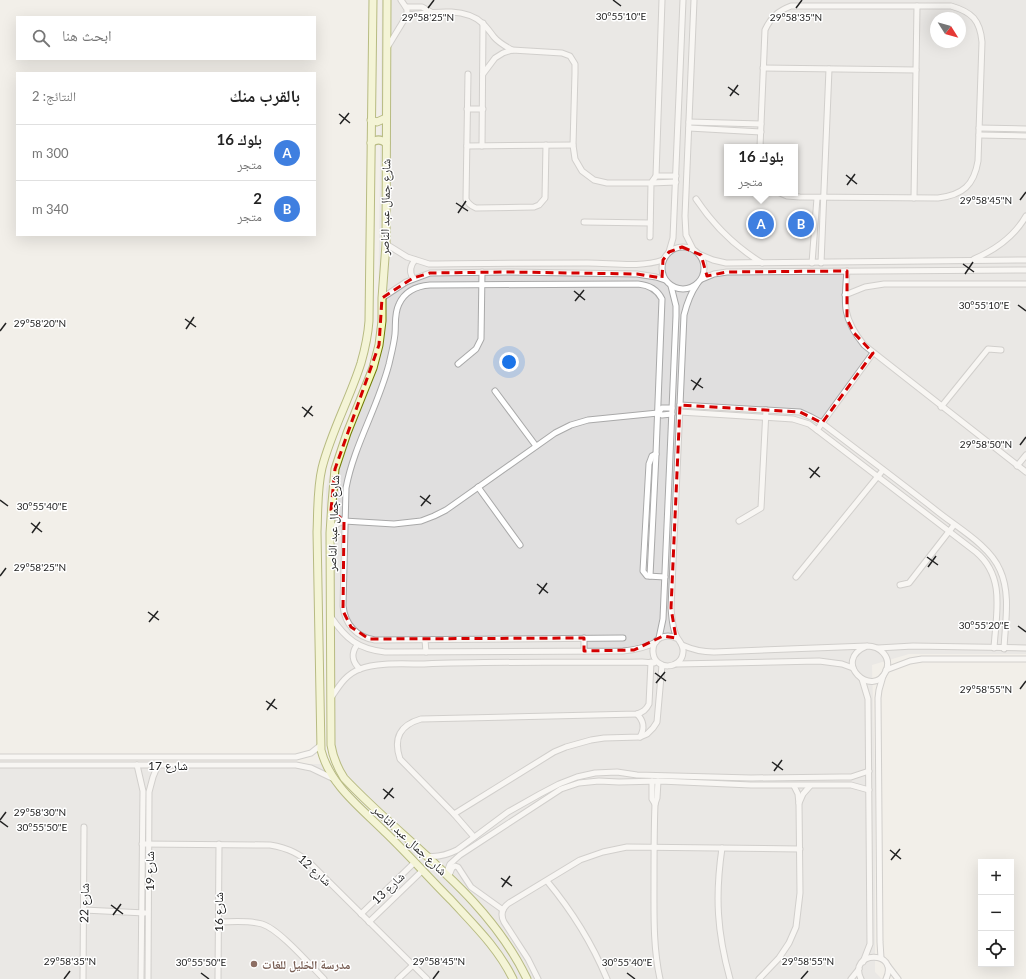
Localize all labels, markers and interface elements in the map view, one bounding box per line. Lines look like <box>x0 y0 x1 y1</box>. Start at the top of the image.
text: 30°55'10"E <box>596 10 646 22</box>
text: 29°58'25"N <box>402 11 454 23</box>
text: 29°58'35"N <box>770 11 822 23</box>
north arrow <box>930 12 966 48</box>
search box <box>16 16 316 60</box>
text: ابحث هنا <box>62 26 112 44</box>
icon: search <box>30 27 52 49</box>
text: بالقرب منك <box>230 85 300 106</box>
text: النتائج: 2 <box>32 88 76 104</box>
text: بلوك 16 <box>217 130 262 148</box>
popup <box>724 144 798 196</box>
text: 300 m <box>32 145 69 161</box>
text: A <box>282 145 292 161</box>
text: بلوك 16 <box>738 147 784 165</box>
text: متجر <box>237 156 262 172</box>
street label: شارع جمال عبد الناصر <box>377 159 394 256</box>
text: متجر <box>738 173 763 189</box>
text: 2 <box>253 189 262 207</box>
text: 29°58'45"N <box>960 194 1012 206</box>
text: 340 m <box>32 201 69 217</box>
text: B <box>283 201 291 217</box>
text: متجر <box>237 208 262 224</box>
pin: A <box>748 209 774 239</box>
pin: B <box>788 209 814 239</box>
text: 30°55'10"E <box>959 299 1009 311</box>
text: 29°58'20"N <box>14 317 66 329</box>
your location <box>499 352 519 372</box>
text: 29°58'50"N <box>960 438 1012 450</box>
street label: شارع جمال عبد الناصر <box>324 475 343 572</box>
text: 30°55'40"E <box>17 500 67 512</box>
text: 29°58'25"N <box>14 561 66 573</box>
text: 30°55'20"E <box>959 619 1009 631</box>
text: 29°58'55"N <box>960 683 1012 695</box>
street label: شارع 17 <box>148 758 188 774</box>
street label: شارع جمال عبد الناصر <box>368 801 450 879</box>
text: 29°58'30"N <box>14 806 66 818</box>
text: 30°55'50"E <box>17 821 67 833</box>
street label: شارع 19 <box>142 851 158 891</box>
street label: شارع 12 <box>295 851 335 890</box>
map controls <box>978 859 1014 967</box>
button: + <box>978 859 1014 895</box>
street label: شارع 13 <box>368 869 408 908</box>
street label: شارع 22 <box>76 883 93 923</box>
street label: شارع 16 <box>211 892 227 932</box>
button: − <box>978 895 1014 931</box>
button: locate <box>978 931 1014 967</box>
text: 29°58'35"N <box>44 955 96 967</box>
text: 29°58'45"N <box>413 955 465 967</box>
text: 29°58'55"N <box>782 955 834 967</box>
text: 30°55'50"E <box>176 956 226 968</box>
text: 30°55'40"E <box>602 956 652 968</box>
place label: مدرسة الخليل للغات <box>262 957 351 973</box>
marker: مدرسة الخليل للغات <box>249 959 259 969</box>

